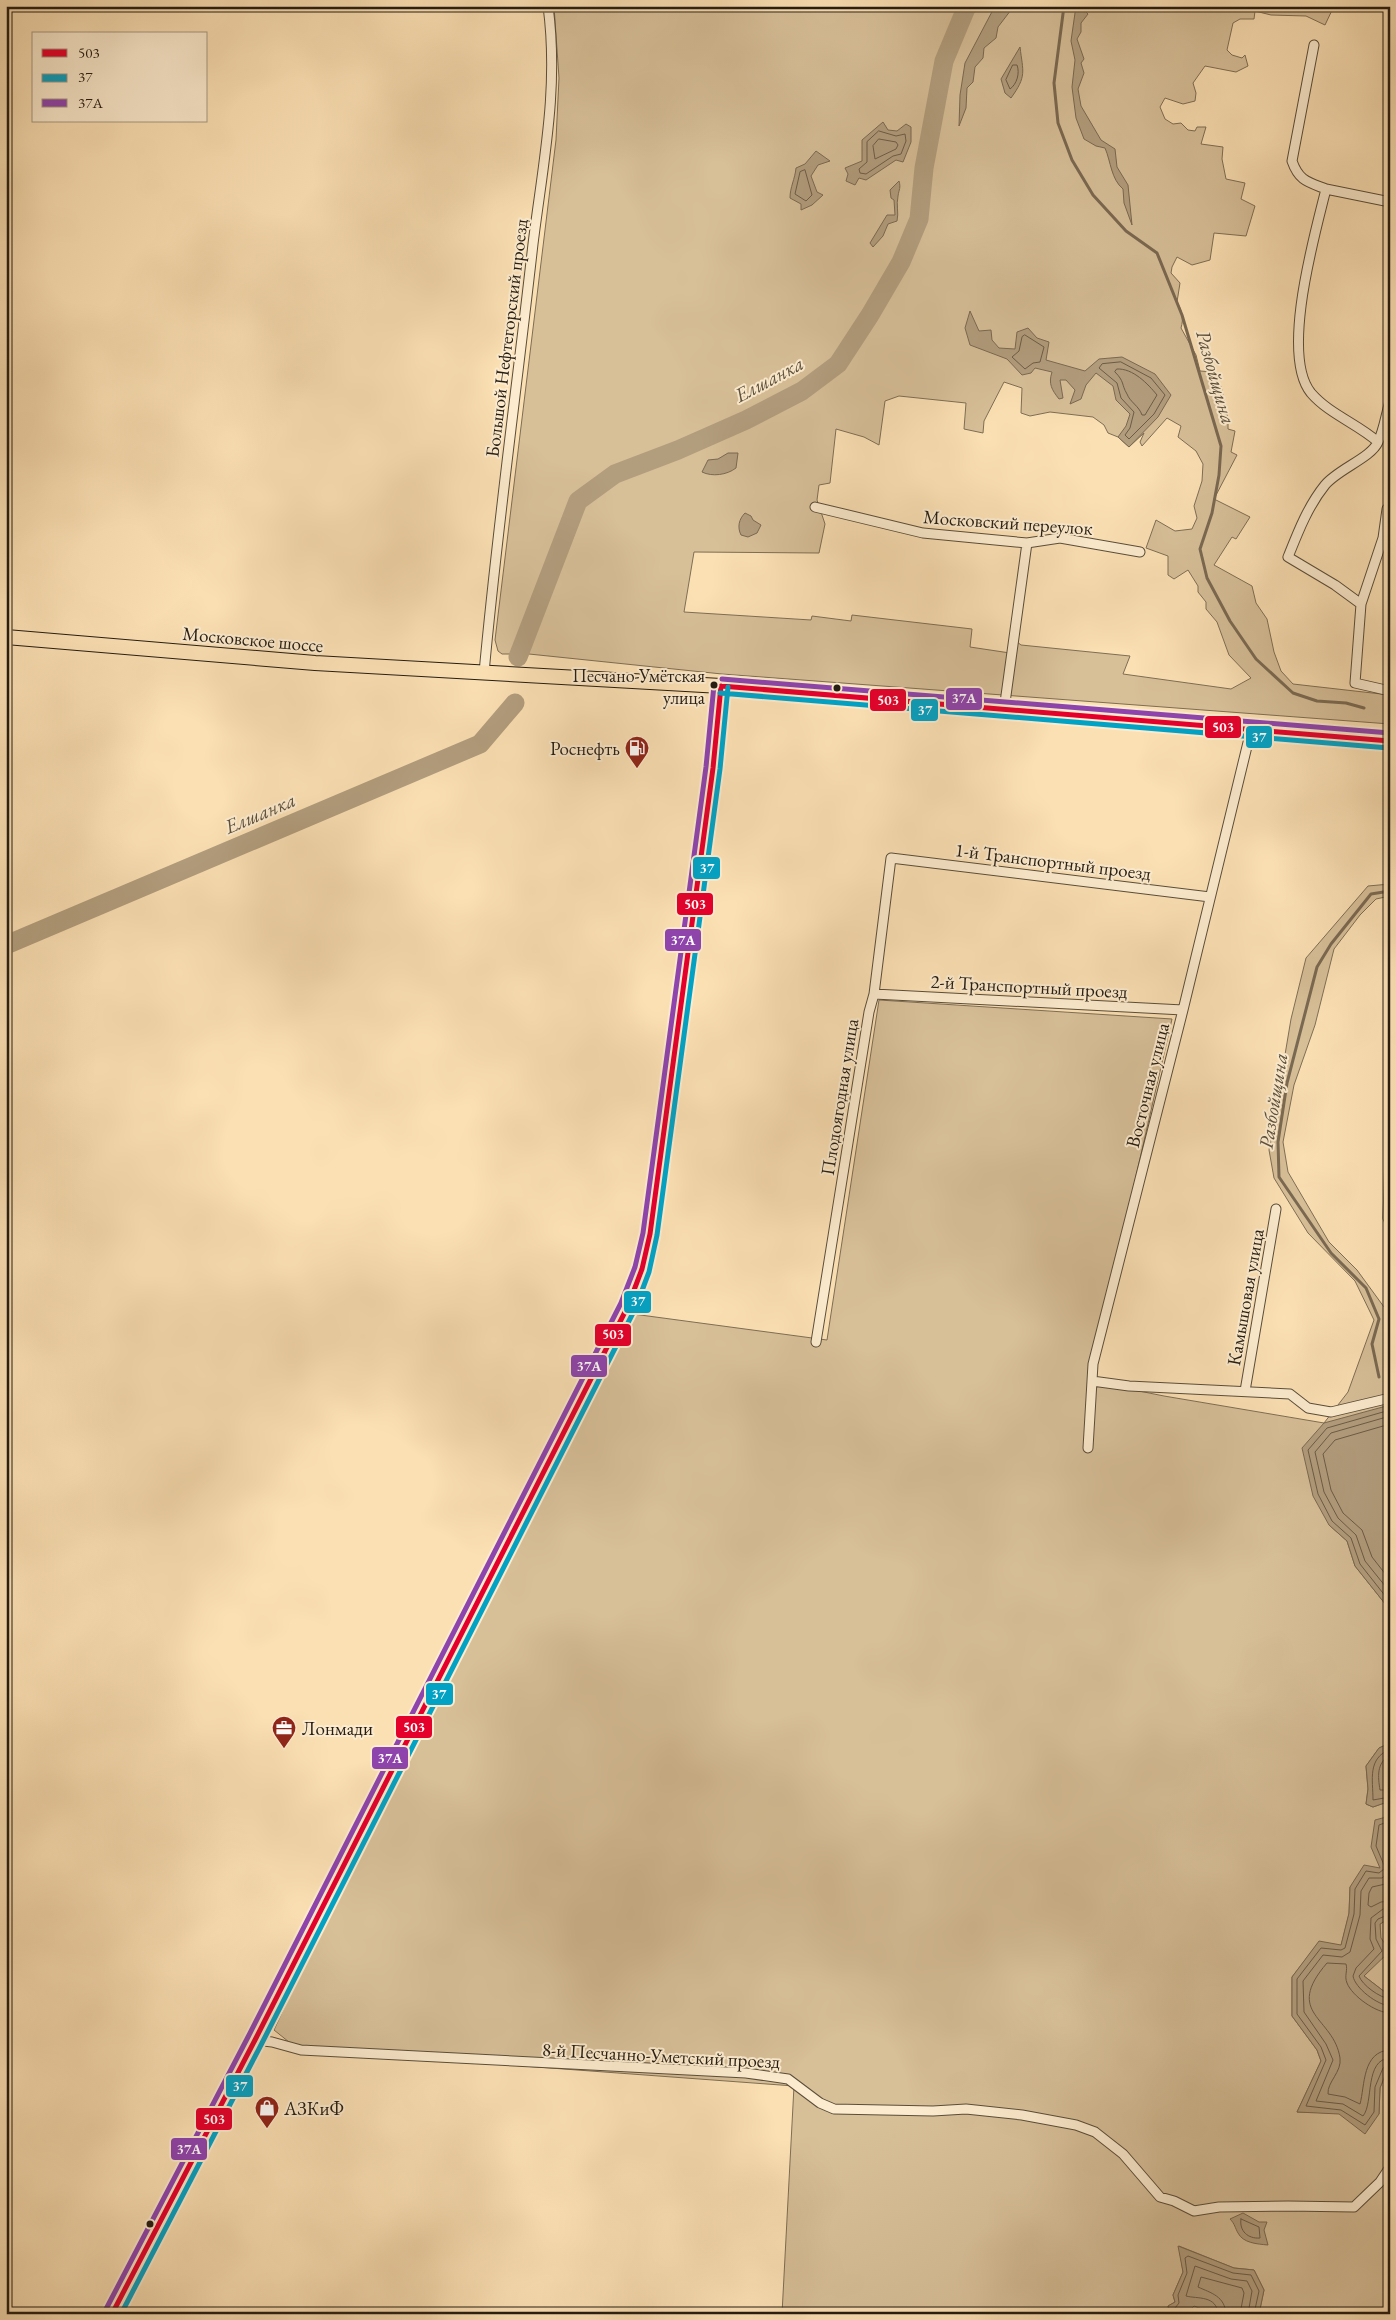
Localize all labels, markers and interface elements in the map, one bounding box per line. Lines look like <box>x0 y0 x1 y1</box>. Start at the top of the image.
legend <box>32 32 208 122</box>
text: 503 <box>78 43 100 62</box>
text: 37 <box>78 67 93 86</box>
text: 37А <box>78 93 103 112</box>
street label: Большой Нефтегорский проезд <box>479 217 534 459</box>
water label: Разбойщина <box>1190 327 1242 427</box>
water label: Елшанка <box>729 350 808 408</box>
street label: Московский переулок <box>922 504 1094 541</box>
street label: Московское шоссе <box>182 621 324 658</box>
place label: Песчано-Умётская улица <box>572 664 706 709</box>
marker: Песчано-Умётская улица <box>709 680 719 690</box>
unlabelled marker <box>832 683 842 693</box>
line badge: 37А <box>945 687 983 711</box>
line badge: 503 <box>869 688 907 712</box>
text: 37А <box>952 689 977 707</box>
text: 503 <box>877 691 899 709</box>
line badge: 37 <box>910 698 939 722</box>
text: 37 <box>918 701 933 719</box>
line badge: 503 <box>1204 715 1242 739</box>
text: 503 <box>1212 718 1234 736</box>
line badge: 37 <box>1245 725 1273 749</box>
text: 37 <box>1252 728 1267 746</box>
fuel station icon: Роснефть <box>624 735 650 769</box>
place label: Роснефть <box>550 736 620 761</box>
water label: Елшанка <box>220 786 299 840</box>
street label: 1-й Транспортный проезд <box>954 837 1153 886</box>
line badge: 37 <box>692 856 721 880</box>
text: 37 <box>700 859 715 877</box>
line badge: 503 <box>676 892 714 916</box>
text: 503 <box>684 895 706 913</box>
line badge: 37А <box>664 928 702 952</box>
text: 37А <box>671 931 696 949</box>
street label: 2-й Транспортный проезд <box>930 969 1128 1004</box>
street label: Плодоягодная улица <box>815 1016 864 1177</box>
street label: Восточная улица <box>1120 1020 1175 1150</box>
water label: Разбойщина <box>1253 1051 1293 1151</box>
street label: Камышовая улица <box>1221 1226 1270 1367</box>
line badge: 37 <box>623 1290 652 1314</box>
text: 37 <box>631 1292 646 1310</box>
line badge: 503 <box>594 1323 632 1347</box>
text: 503 <box>602 1325 624 1343</box>
line badge: 37А <box>570 1354 608 1378</box>
text: 37А <box>577 1357 602 1375</box>
line badge: 37 <box>425 1682 454 1706</box>
text: 37 <box>432 1685 447 1703</box>
office icon: Лонмади <box>271 1715 297 1749</box>
line badge: 503 <box>395 1715 433 1739</box>
place label: Лонмади <box>302 1716 373 1741</box>
text: 503 <box>403 1718 425 1736</box>
line badge: 37А <box>371 1746 409 1770</box>
text: 37А <box>378 1749 403 1767</box>
street label: 8-й Песчанно-Уметский проезд <box>541 2037 781 2074</box>
line badge: 37 <box>225 2074 254 2098</box>
text: 37 <box>233 2077 248 2095</box>
shop icon: АЗКиФ <box>254 2095 280 2129</box>
place label: АЗКиФ <box>283 2096 344 2121</box>
line badge: 503 <box>195 2107 233 2131</box>
text: 503 <box>203 2110 225 2128</box>
line badge: 37А <box>170 2137 208 2161</box>
text: 37А <box>177 2140 202 2158</box>
unlabelled marker <box>145 2219 155 2229</box>

